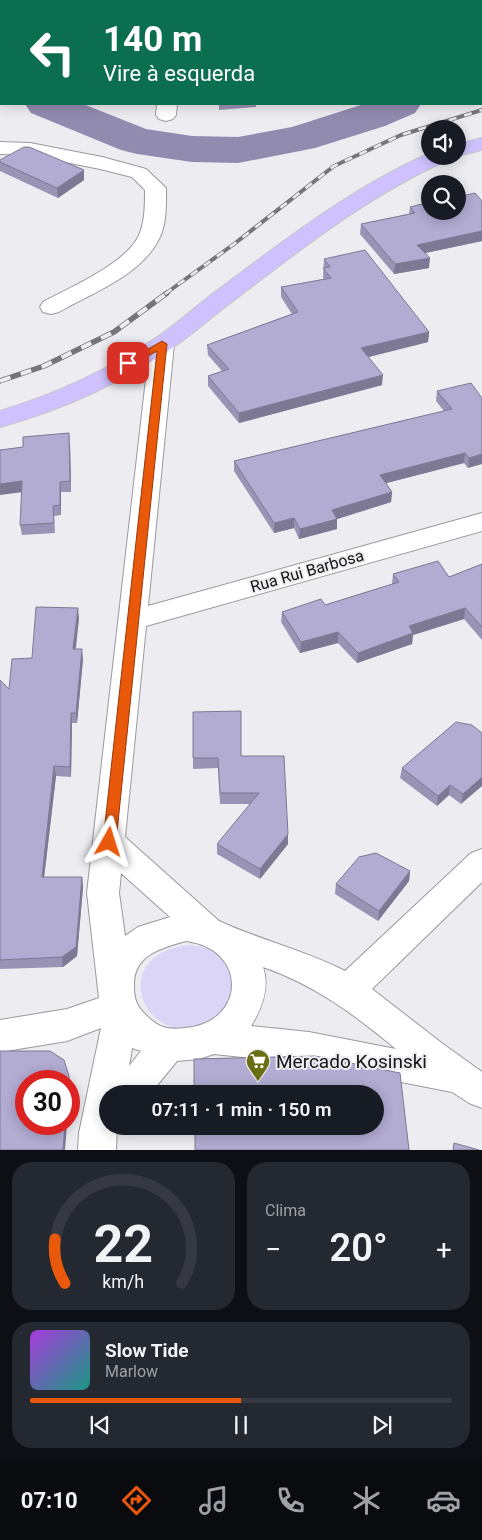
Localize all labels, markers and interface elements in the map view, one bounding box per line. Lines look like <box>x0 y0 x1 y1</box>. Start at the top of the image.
text: 140 m <box>103 19 202 60</box>
icon: left <box>20 20 85 85</box>
text: Vire à esquerda <box>103 61 255 86</box>
map controls <box>421 120 466 220</box>
button: sound <box>421 120 466 165</box>
button: search <box>421 175 466 220</box>
pin <box>107 342 149 384</box>
icon: arrive <box>114 349 142 377</box>
street label: Rua Rui Barbosa <box>248 546 366 596</box>
position arrow <box>82 815 134 867</box>
supermarket icon: Mercado Kosinski <box>245 1048 271 1082</box>
place label: Mercado Kosinski <box>276 1050 427 1073</box>
speed limit sign: 30 <box>15 1070 80 1135</box>
text: 07:11 · 1 min · 150 m <box>151 1098 332 1121</box>
text: Clima <box>265 1201 306 1220</box>
text: 22 <box>94 1214 153 1275</box>
text: 20° <box>330 1226 388 1270</box>
text: − <box>265 1233 281 1266</box>
text: + <box>436 1233 452 1266</box>
text: km/h <box>103 1271 144 1292</box>
text: Slow Tide <box>105 1339 188 1362</box>
text: Marlow <box>105 1362 158 1381</box>
icon: previous <box>86 1411 114 1439</box>
icon: pause <box>227 1411 255 1439</box>
icon: next <box>368 1411 396 1439</box>
icon: directions <box>119 1483 154 1518</box>
icon: music <box>196 1483 231 1518</box>
icon: phone <box>273 1483 308 1518</box>
icon: climate <box>349 1483 384 1518</box>
icon: car <box>426 1483 461 1518</box>
text: 07:10 <box>21 1488 78 1513</box>

